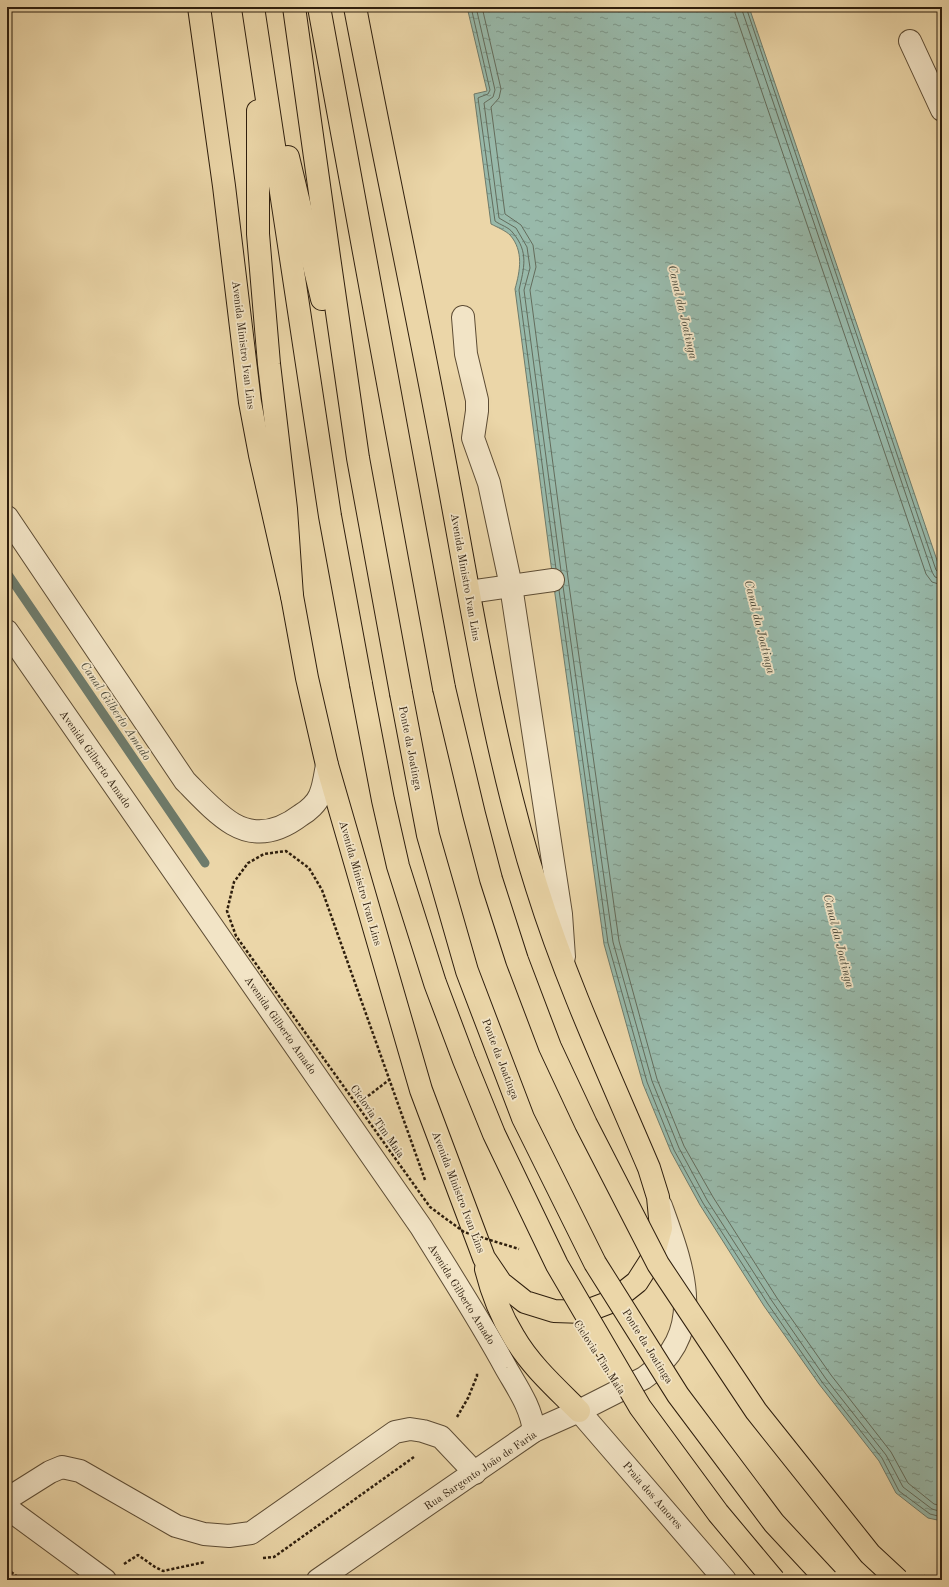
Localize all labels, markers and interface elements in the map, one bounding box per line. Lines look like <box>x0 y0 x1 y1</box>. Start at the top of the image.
water label: Canal da Joatinga <box>665 264 699 361</box>
street label: Avenida Ministro Ivan Lins <box>229 280 256 410</box>
street label: Avenida Ministro Ivan Lins <box>448 513 481 642</box>
water label: Canal da Joatinga <box>742 579 777 676</box>
water label: Canal Gilberto Amado <box>78 660 153 763</box>
street label: Ponte da Joatinga <box>396 705 423 792</box>
street label: Avenida Gilberto Amado <box>57 709 133 811</box>
street label: Avenida Ministro Ivan Lins <box>336 820 383 947</box>
water label: Canal da Joatinga <box>821 893 856 990</box>
street label: Avenida Gilberto Amado <box>242 975 318 1077</box>
street label: Ponte da Joatinga <box>479 1018 520 1102</box>
street label: Ciclovia Tim Maia <box>348 1083 406 1161</box>
street label: Avenida Ministro Ivan Lins <box>429 1130 486 1255</box>
street label: Avenida Gilberto Amado <box>425 1243 496 1347</box>
street label: Ponte da Joatinga <box>619 1308 674 1386</box>
street label: Ciclovia Tim Maia <box>571 1319 627 1397</box>
street label: Rua Sargento João de Faria <box>423 1429 539 1513</box>
street label: Praia dos Amores <box>620 1460 684 1532</box>

